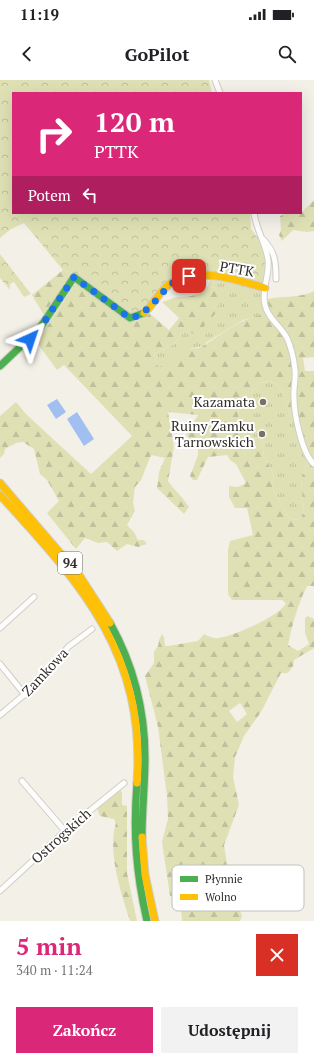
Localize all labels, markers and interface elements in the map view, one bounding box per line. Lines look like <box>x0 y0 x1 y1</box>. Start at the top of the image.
text: 11:19 <box>20 4 59 24</box>
text: GoPilot <box>125 42 189 66</box>
icon: back <box>16 43 38 65</box>
icon: search <box>276 43 298 65</box>
text: 120 m <box>94 103 175 140</box>
icon: right <box>28 108 80 160</box>
text: PTTK <box>94 139 139 163</box>
icon: left <box>79 184 101 206</box>
text: Potem <box>28 185 71 205</box>
street label: PTTK <box>218 256 257 281</box>
pin <box>172 259 206 293</box>
icon: arrive <box>178 265 200 287</box>
position arrow <box>9 318 51 360</box>
place label: Kazamata <box>194 392 255 411</box>
marker: Kazamata <box>258 397 268 407</box>
place label: Ruiny Zamku Tarnowskich <box>171 416 254 451</box>
marker: Ruiny Zamku Tarnowskich <box>257 429 267 439</box>
road number: 94 <box>58 552 82 574</box>
street label: Zamkowa <box>17 643 72 700</box>
street label: Ostrogskich <box>27 804 95 868</box>
legend <box>172 865 304 911</box>
text: Płynnie <box>205 872 243 886</box>
text: Wolno <box>205 890 237 904</box>
text: 5 min <box>16 930 82 962</box>
button: close <box>256 934 298 976</box>
text: 340 m · 11:24 <box>16 961 93 979</box>
button: Zakończ <box>16 1007 153 1053</box>
button: Udostępnij <box>161 1007 298 1053</box>

